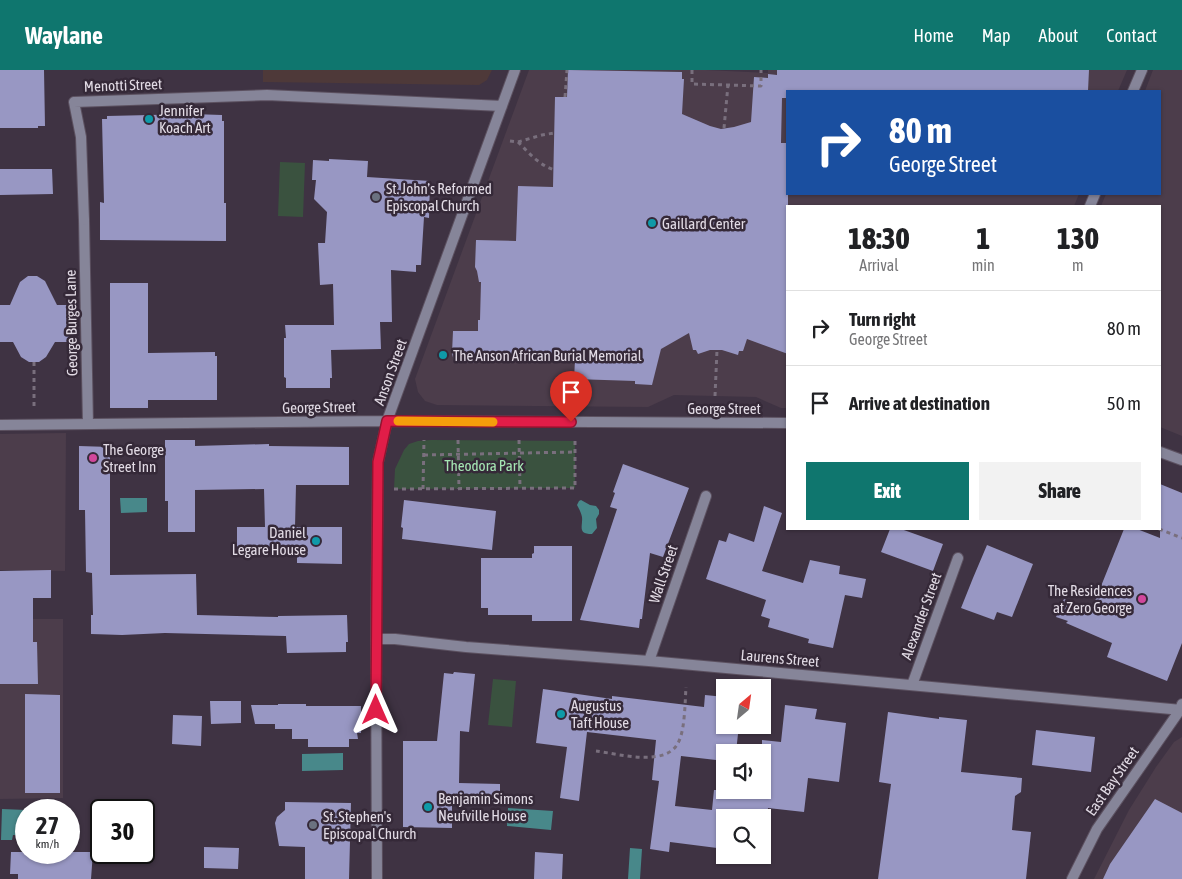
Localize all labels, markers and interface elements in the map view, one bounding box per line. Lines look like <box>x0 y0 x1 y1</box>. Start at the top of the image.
text: Waylane <box>25 22 103 49</box>
text: Home <box>914 25 954 46</box>
text: Map <box>982 25 1011 46</box>
text: About <box>1039 25 1078 46</box>
text: Contact <box>1106 25 1157 46</box>
street label: Menotti Street <box>84 75 162 95</box>
place label: Jennifer Koach Art <box>159 102 211 136</box>
icon: right <box>806 110 871 175</box>
text: 80 m <box>889 110 952 150</box>
marker: Jennifer Koach Art <box>143 113 155 125</box>
text: George Street <box>889 151 997 177</box>
place label: St. John's Reformed Episcopal Church <box>386 180 492 214</box>
marker: St. John's Reformed Episcopal Church <box>370 191 382 203</box>
place label: Gaillard Center <box>662 215 746 232</box>
marker: Gaillard Center <box>646 217 658 229</box>
text: 18:30 <box>848 221 910 255</box>
text: 1 <box>976 221 990 255</box>
text: 130 <box>1057 221 1099 255</box>
text: Arrival <box>859 256 898 274</box>
text: min <box>972 256 995 274</box>
text: m <box>1072 256 1084 274</box>
street label: George Burges Lane <box>62 270 80 376</box>
text: Turn right <box>849 308 916 330</box>
icon: right <box>806 314 834 342</box>
text: 80 m <box>1107 317 1141 339</box>
text: George Street <box>849 330 928 348</box>
street label: Anson Street <box>370 337 410 407</box>
place label: The Anson African Burial Memorial <box>453 347 642 364</box>
marker: The Anson African Burial Memorial <box>437 349 449 361</box>
pin <box>550 371 592 422</box>
icon: arrive <box>557 378 585 406</box>
icon: arrive <box>806 389 834 417</box>
text: Arrive at destination <box>849 392 990 414</box>
text: 50 m <box>1107 392 1141 414</box>
street label: George Street <box>282 398 356 416</box>
street label: George Street <box>687 400 761 417</box>
place label: The George Street Inn <box>103 441 164 475</box>
marker: The George Street Inn <box>87 452 99 464</box>
park label: Theodora Park <box>444 457 524 474</box>
button: Exit <box>806 462 969 520</box>
button: Share <box>979 462 1141 520</box>
place label: Daniel Legare House <box>232 524 306 558</box>
marker: Daniel Legare House <box>310 535 322 547</box>
street label: Wall Street <box>645 543 681 605</box>
street label: Alexander Street <box>897 570 945 662</box>
place label: The Residences at Zero George <box>1048 582 1132 616</box>
marker: The Residences at Zero George <box>1136 593 1148 605</box>
street label: Laurens Street <box>740 646 820 670</box>
north arrow <box>716 679 771 734</box>
map controls <box>716 679 771 864</box>
position arrow <box>349 683 401 735</box>
place label: Augustus Taft House <box>571 697 629 731</box>
marker: Augustus Taft House <box>555 708 567 720</box>
street label: East Bay Street <box>1082 743 1142 819</box>
button: sound <box>716 744 771 799</box>
place label: Benjamin Simons Neufville House <box>438 790 533 824</box>
speed limit sign: 30 <box>90 799 155 864</box>
marker: Benjamin Simons Neufville House <box>422 801 434 813</box>
place label: St. Stephen's Episcopal Church <box>323 808 416 842</box>
button: search <box>716 809 771 864</box>
text: 27 <box>36 811 59 839</box>
marker: St. Stephen's Episcopal Church <box>307 819 319 831</box>
text: km/h <box>36 837 59 851</box>

